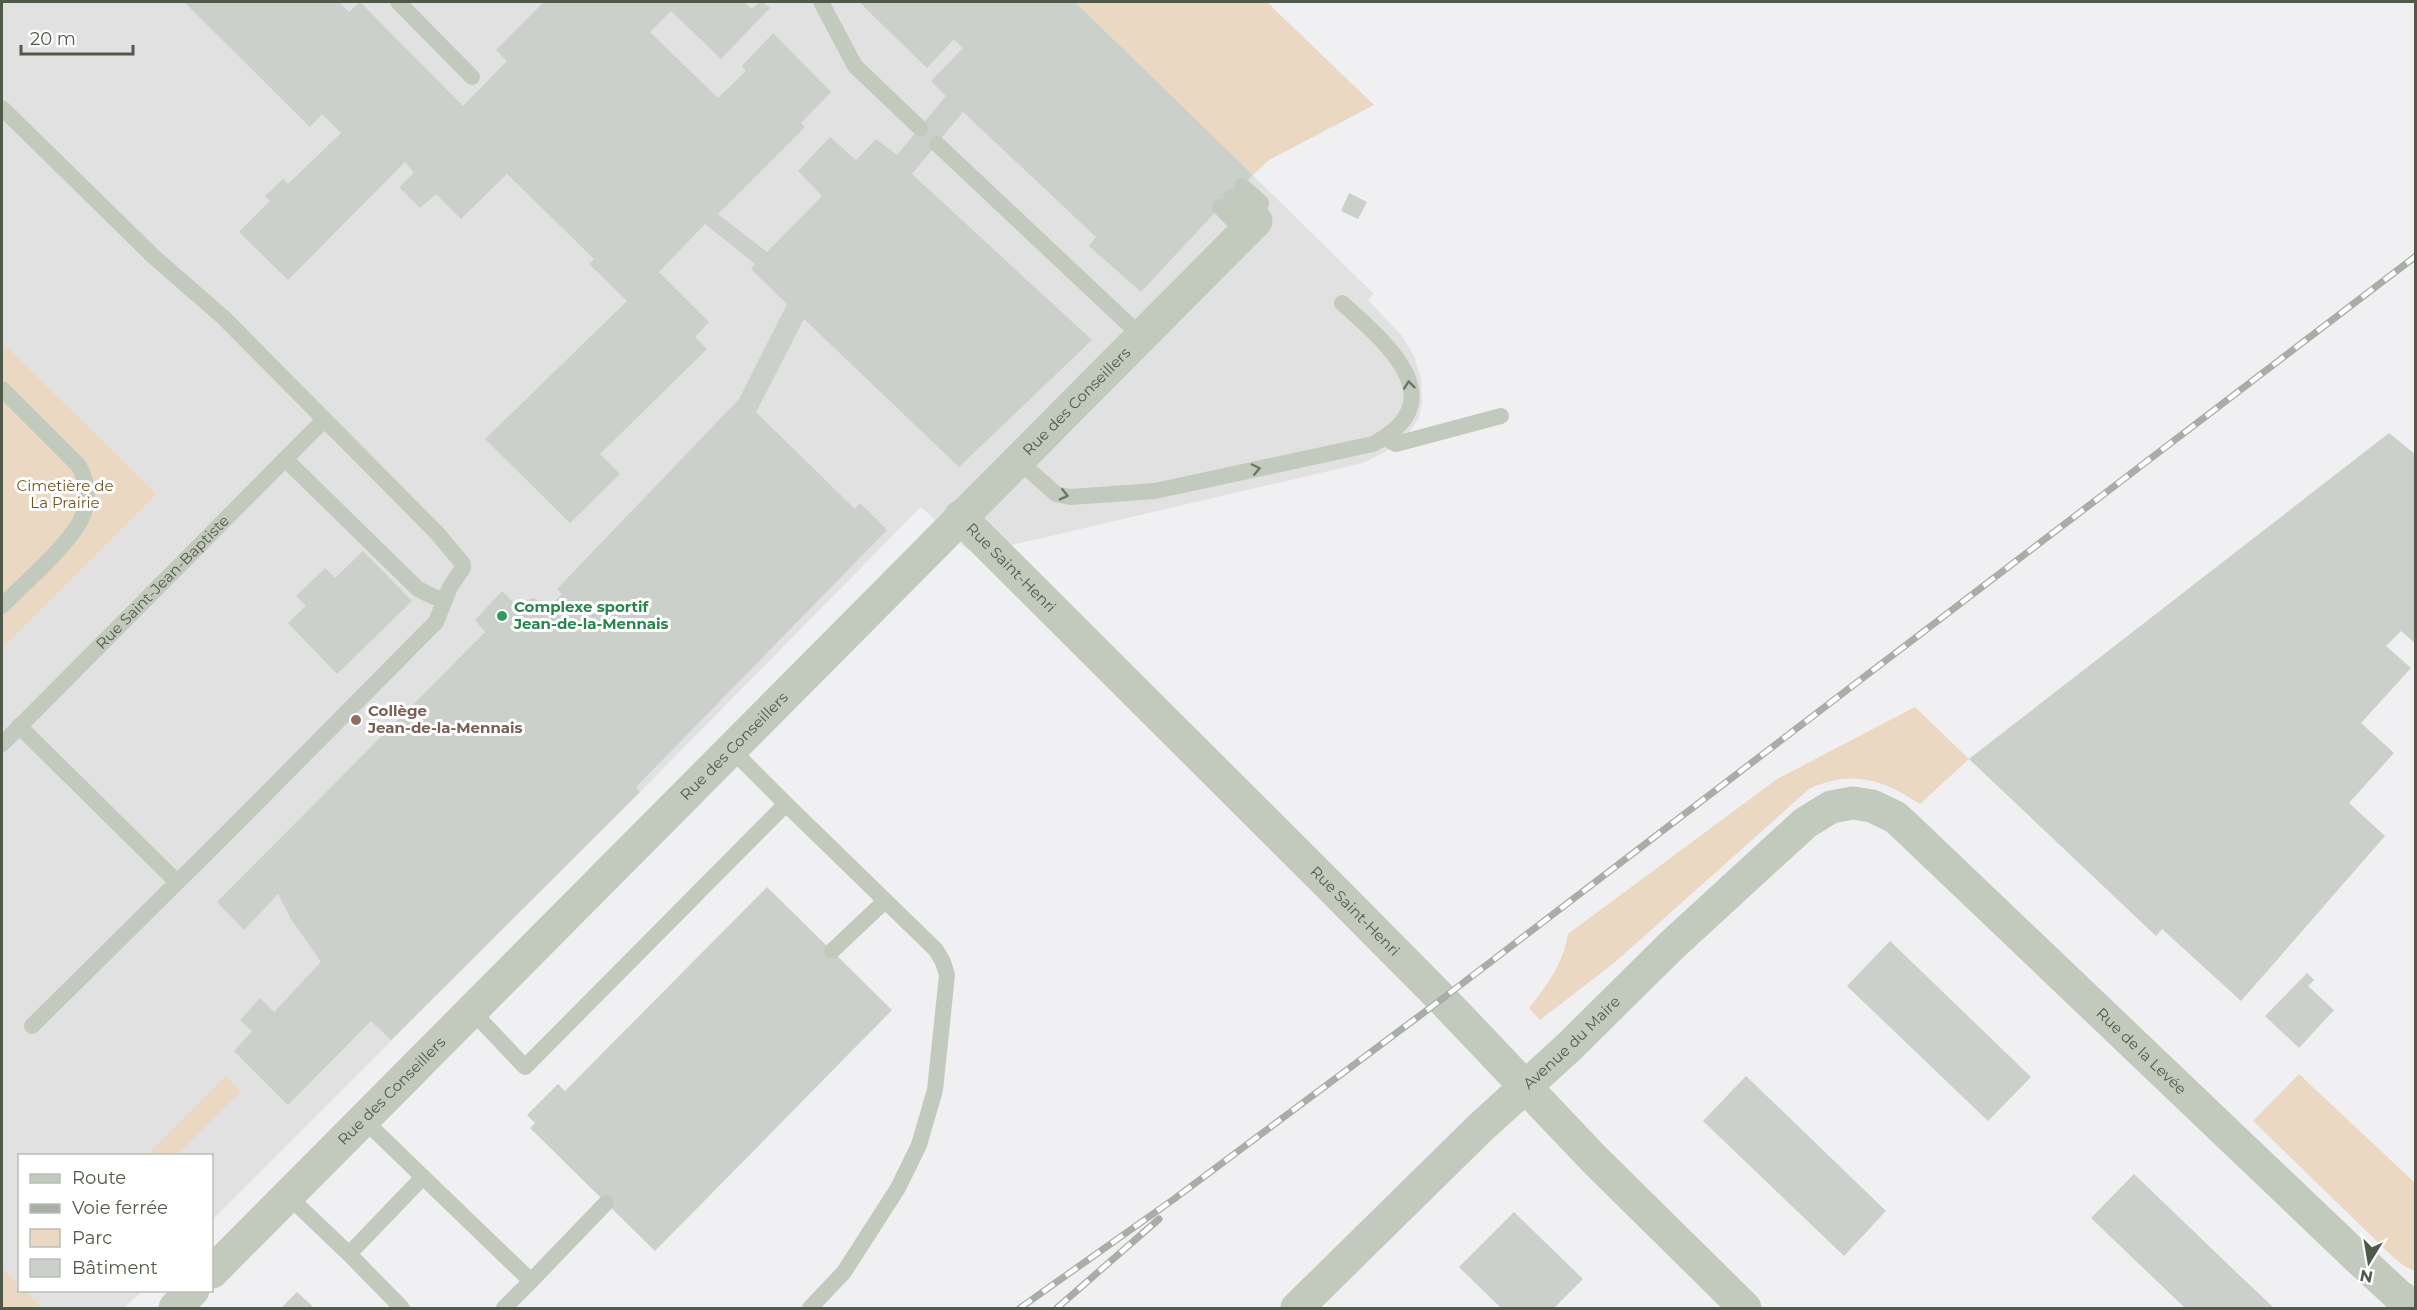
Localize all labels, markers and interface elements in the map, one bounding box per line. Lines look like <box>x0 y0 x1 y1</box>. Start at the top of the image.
scale bar <box>21 18 134 56</box>
text: 20 m <box>30 28 76 50</box>
street label: Rue des Conseillers <box>1018 343 1134 459</box>
one-way arrow <box>1404 381 1416 390</box>
one-way arrow <box>1251 463 1261 476</box>
park label: Cimetière de La Prairie <box>17 476 113 512</box>
one-way arrow <box>1059 487 1069 500</box>
street label: Rue Saint-Jean-Baptiste <box>92 511 233 653</box>
street label: Rue Saint-Henri <box>962 519 1060 616</box>
place label: Complexe sportif Jean-de-la-Mennais <box>513 597 669 633</box>
marker: Complexe sportif Jean-de-la-Mennais <box>495 609 509 623</box>
street label: Rue des Conseillers <box>676 688 792 804</box>
place label: Collège Jean-de-la-Mennais <box>367 701 523 737</box>
marker: Collège Jean-de-la-Mennais <box>349 713 363 727</box>
street label: Rue Saint-Henri <box>1307 862 1404 960</box>
street label: Avenue du Maire <box>1519 992 1624 1093</box>
street label: Rue de la Levée <box>2092 1003 2191 1098</box>
street label: Rue des Conseillers <box>333 1033 449 1149</box>
legend <box>18 1154 213 1292</box>
text: Route <box>72 1167 126 1189</box>
text: Voie ferrée <box>72 1197 168 1219</box>
text: Parc <box>72 1227 112 1249</box>
north arrow <box>2339 1232 2399 1292</box>
text: Bâtiment <box>72 1257 158 1279</box>
text: N <box>2358 1266 2374 1287</box>

